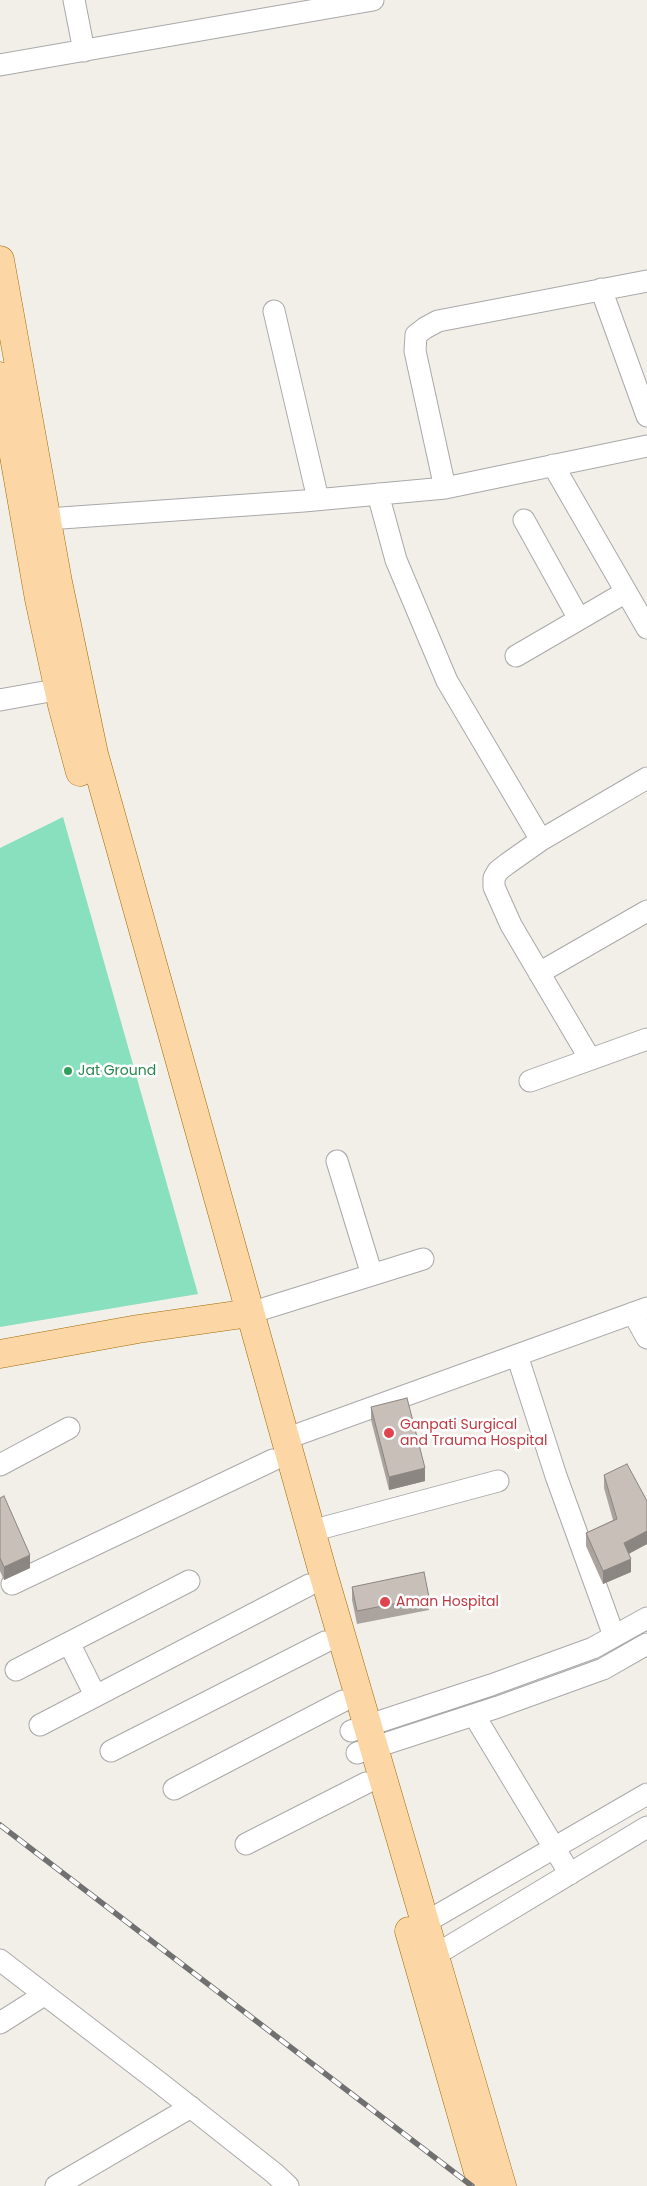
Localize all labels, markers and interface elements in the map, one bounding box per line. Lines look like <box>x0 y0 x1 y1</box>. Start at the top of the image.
place label: Jat Ground <box>78 1063 156 1079</box>
marker: Jat Ground <box>62 1065 74 1077</box>
place label: Ganpati Surgical and Trauma Hospital <box>400 1417 547 1450</box>
marker: Ganpati Surgical and Trauma Hospital <box>382 1426 396 1440</box>
place label: Aman Hospital <box>396 1594 499 1610</box>
marker: Aman Hospital <box>378 1595 392 1609</box>

